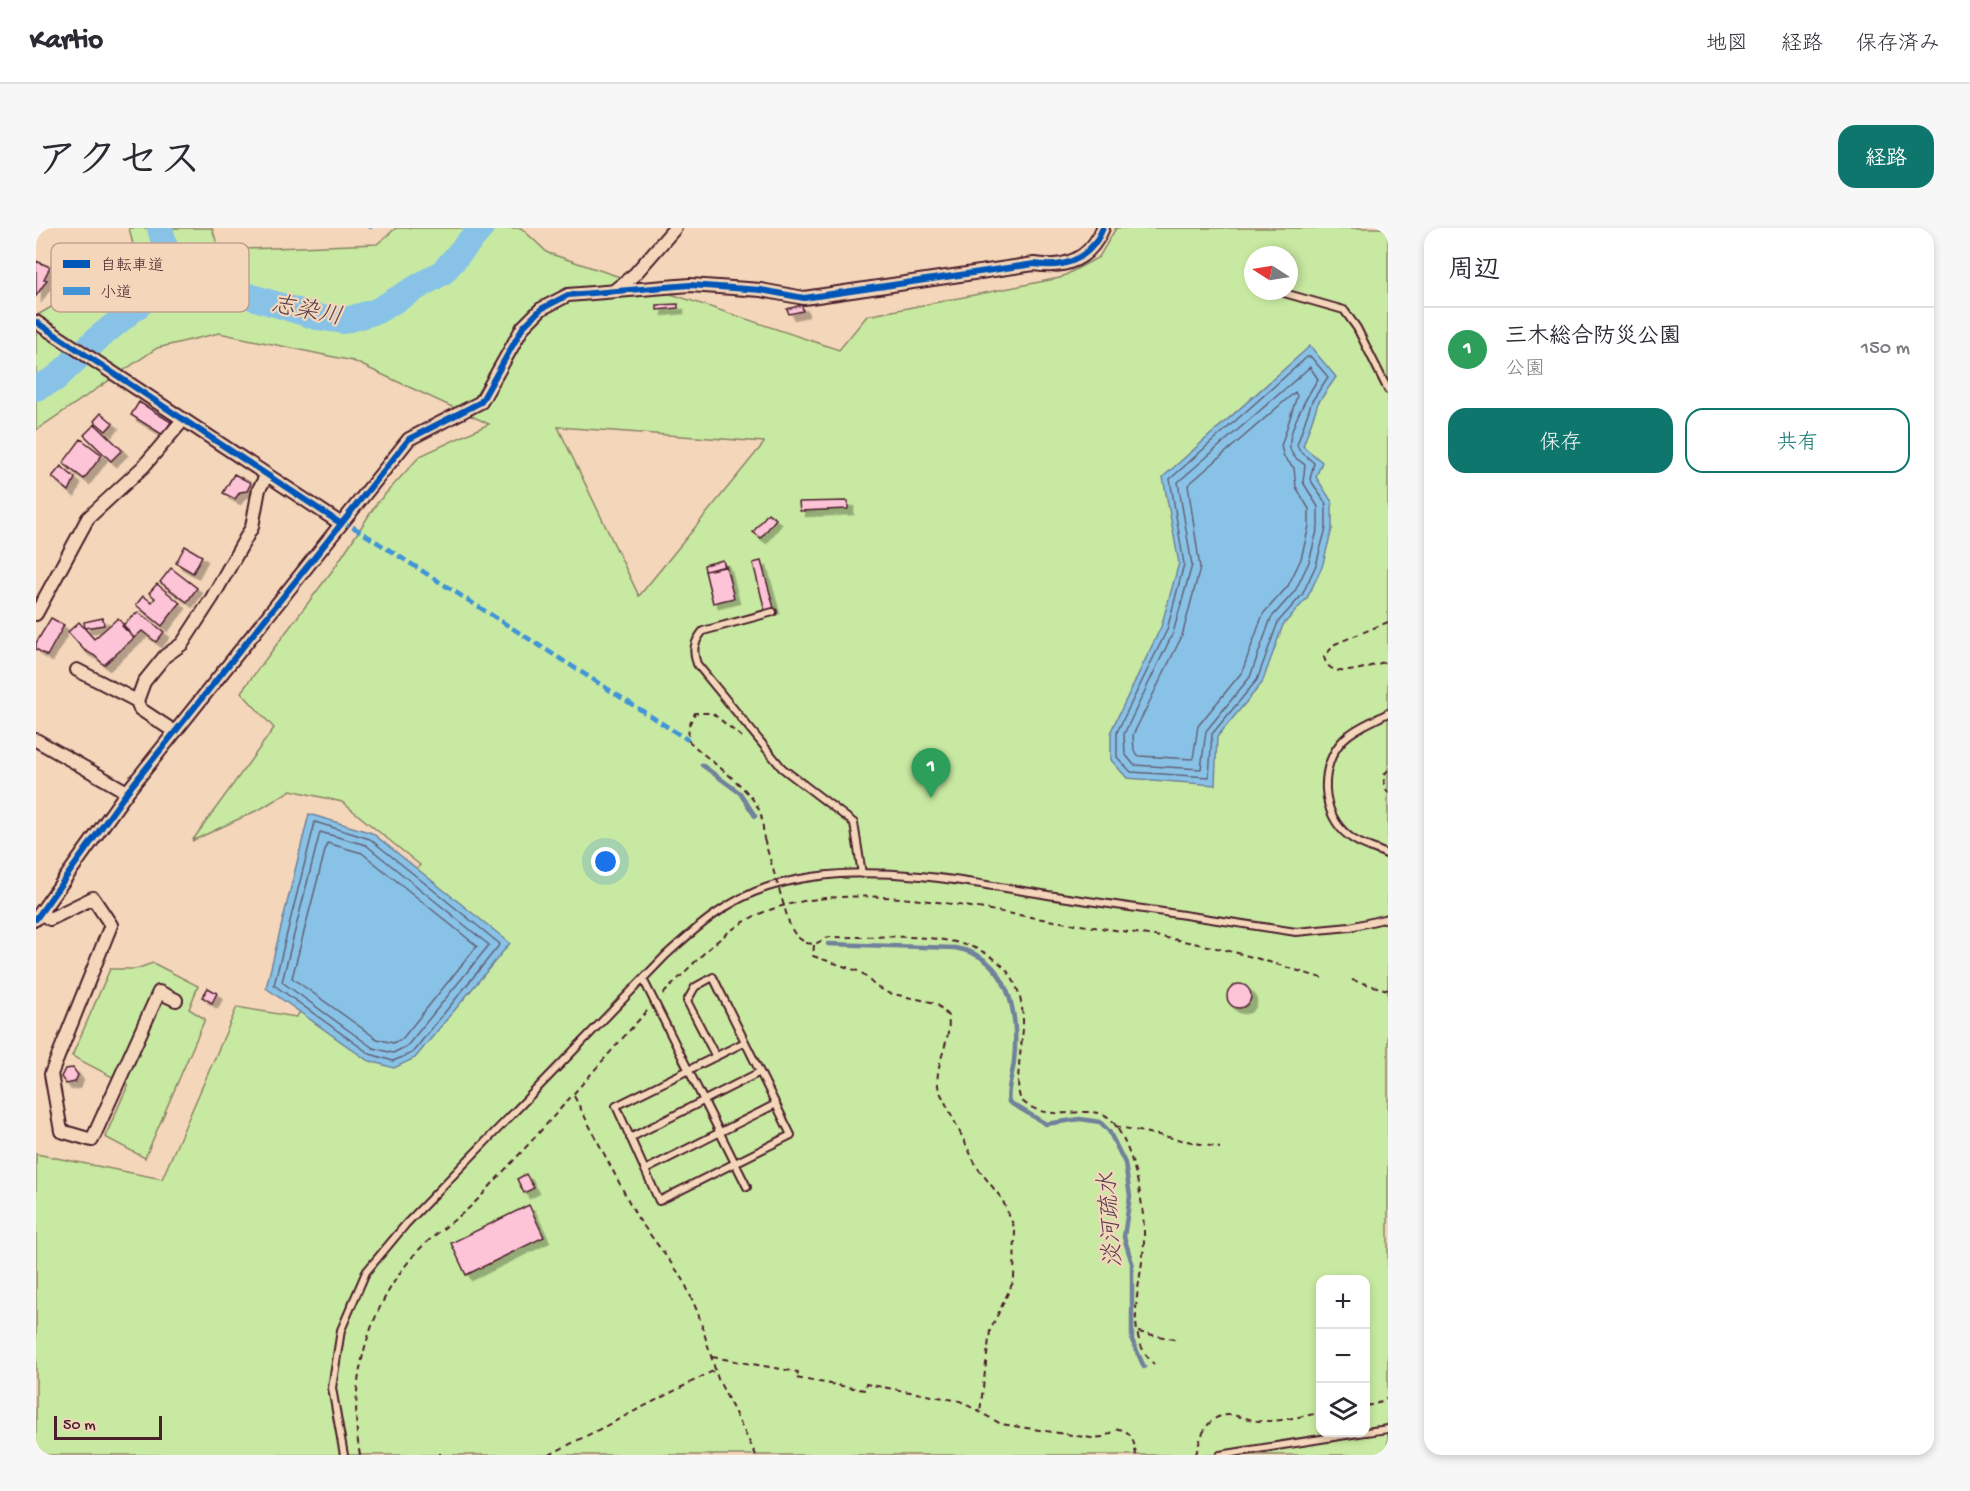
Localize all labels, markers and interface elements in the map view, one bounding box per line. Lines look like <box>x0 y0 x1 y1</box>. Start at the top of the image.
text: Kartio <box>30 25 103 58</box>
text: 地図 <box>1706 33 1748 58</box>
text: 経路 <box>1781 33 1823 58</box>
text: 保存済み <box>1856 33 1940 58</box>
button: 経路 <box>1838 125 1934 188</box>
text: アクセス <box>36 140 201 189</box>
legend <box>51 243 249 312</box>
north arrow <box>1244 246 1298 300</box>
text: 自転車道 <box>100 256 164 277</box>
text: 周辺 <box>1448 257 1500 288</box>
text: 小道 <box>100 284 132 304</box>
water label: 志染川 <box>268 290 345 334</box>
text: 三木総合防災公園 <box>1505 325 1681 351</box>
text: 1 <box>1463 338 1472 361</box>
text: 150 m <box>1861 338 1910 361</box>
text: 公園 <box>1505 359 1545 382</box>
button: 保存 <box>1448 408 1673 473</box>
button: 共有 <box>1685 408 1910 473</box>
pin: 1 <box>912 748 950 798</box>
your location <box>591 847 620 876</box>
water label: 淡河疏水 <box>1094 1171 1130 1269</box>
map controls <box>1316 1275 1370 1437</box>
button: + <box>1316 1275 1370 1329</box>
button: − <box>1316 1329 1370 1383</box>
button: layers <box>1316 1383 1370 1437</box>
scale bar <box>54 1413 162 1440</box>
text: 50 m <box>63 1417 96 1436</box>

